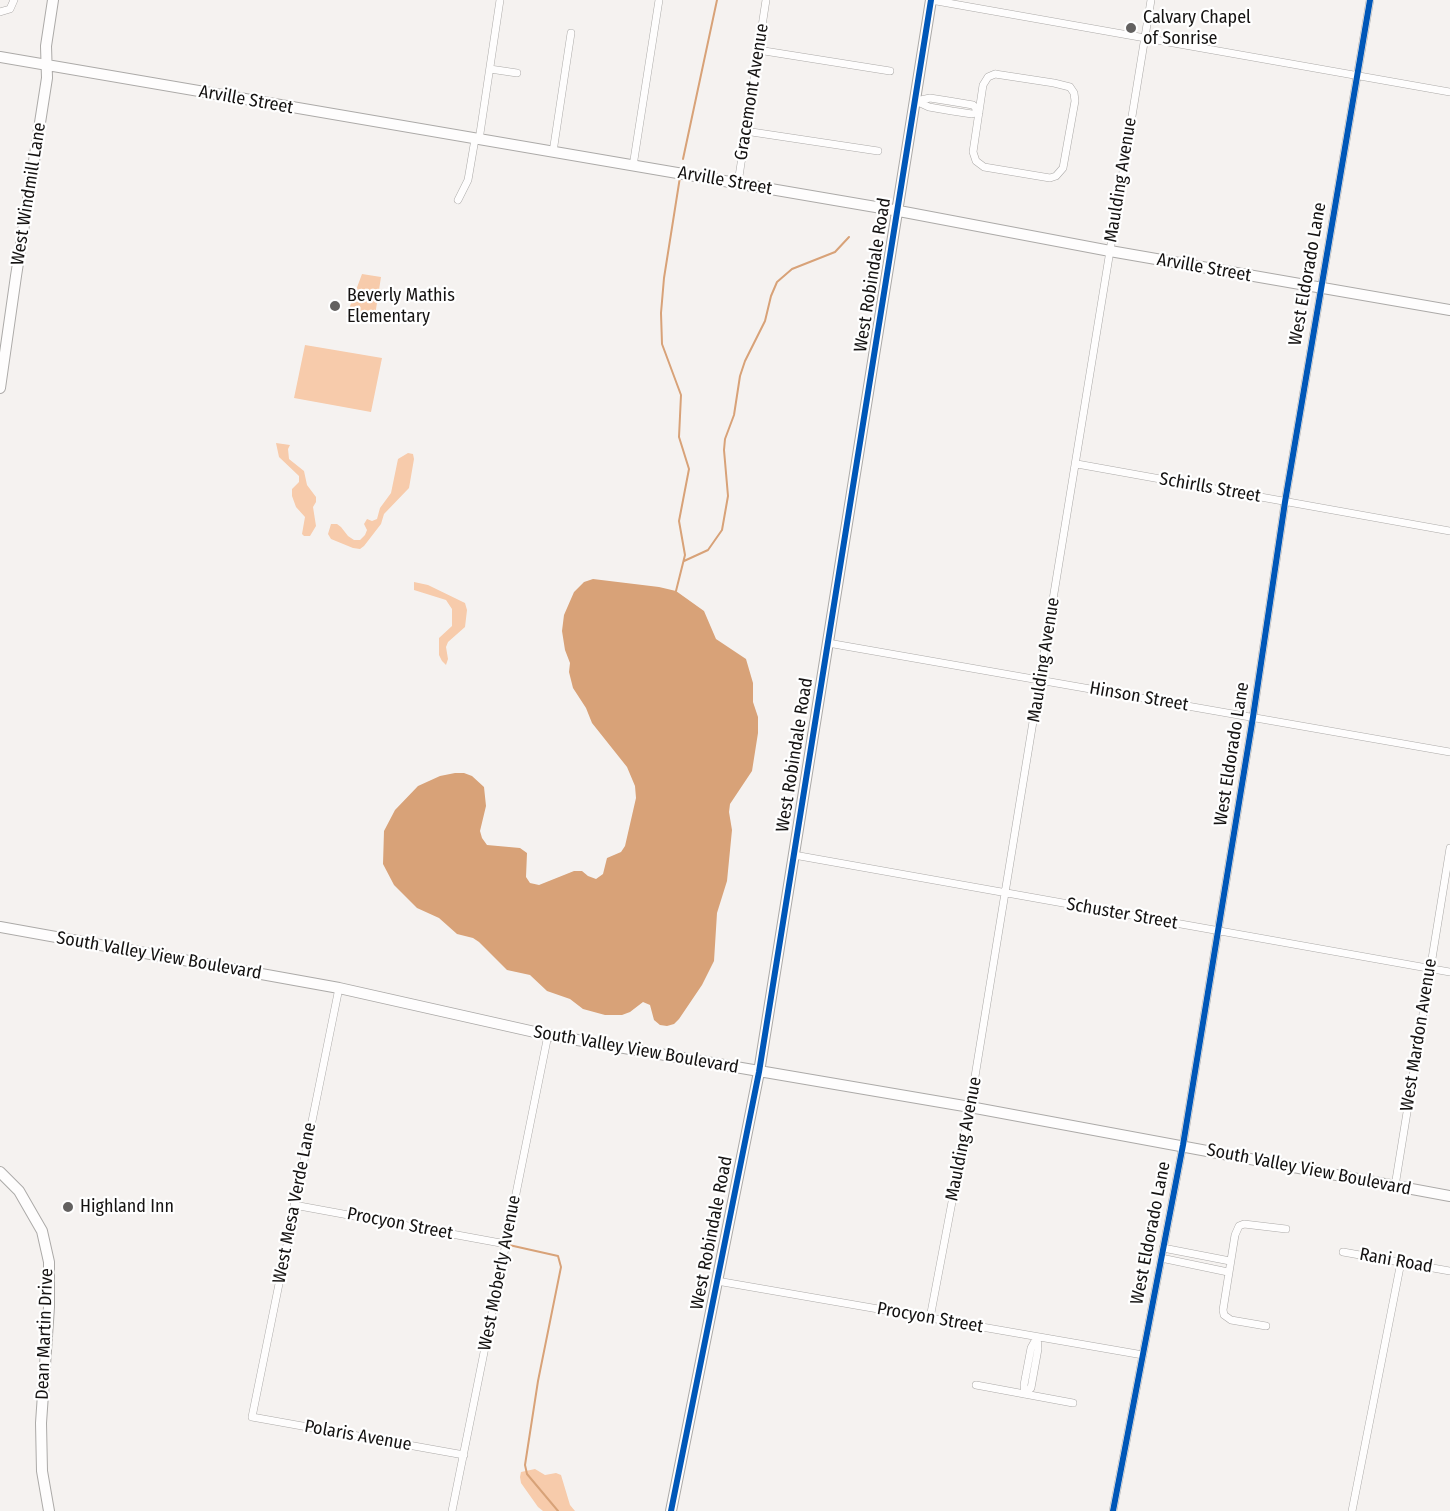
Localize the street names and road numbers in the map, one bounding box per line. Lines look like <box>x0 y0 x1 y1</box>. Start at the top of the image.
street label: Gracemont Avenue <box>731 22 773 162</box>
street label: Arville Street <box>197 81 295 119</box>
street label: Maulding Avenue <box>1100 116 1142 244</box>
street label: West Windmill Lane <box>7 121 51 267</box>
street label: Arville Street <box>676 162 774 200</box>
street label: West Robindale Road <box>850 196 896 354</box>
street label: West Eldorado Lane <box>1285 201 1331 347</box>
street label: Arville Street <box>1155 249 1253 287</box>
street label: Schirlls Street <box>1158 468 1262 508</box>
street label: Maulding Avenue <box>1023 596 1065 724</box>
street label: West Robindale Road <box>772 676 818 834</box>
street label: Hinson Street <box>1088 678 1190 716</box>
street label: West Eldorado Lane <box>1210 681 1254 827</box>
street label: Schuster Street <box>1065 894 1179 934</box>
street label: South Valley View Boulevard <box>55 927 263 985</box>
street label: West Mardon Avenue <box>1396 957 1442 1113</box>
street label: South Valley View Boulevard <box>532 1021 740 1079</box>
street label: Maulding Avenue <box>941 1075 987 1203</box>
street label: West Mesa Verde Lane <box>269 1121 321 1285</box>
street label: South Valley View Boulevard <box>1205 1140 1413 1200</box>
street label: West Robindale Road <box>687 1154 737 1312</box>
street label: West Eldorado Lane <box>1127 1160 1175 1306</box>
street label: West Moberly Avenue <box>474 1193 526 1353</box>
street label: Procyon Street <box>345 1203 455 1245</box>
street label: Rani Road <box>1358 1244 1434 1278</box>
street label: Dean Martin Drive <box>32 1268 58 1400</box>
street label: Procyon Street <box>875 1298 985 1338</box>
street label: Polaris Avenue <box>303 1416 413 1456</box>

